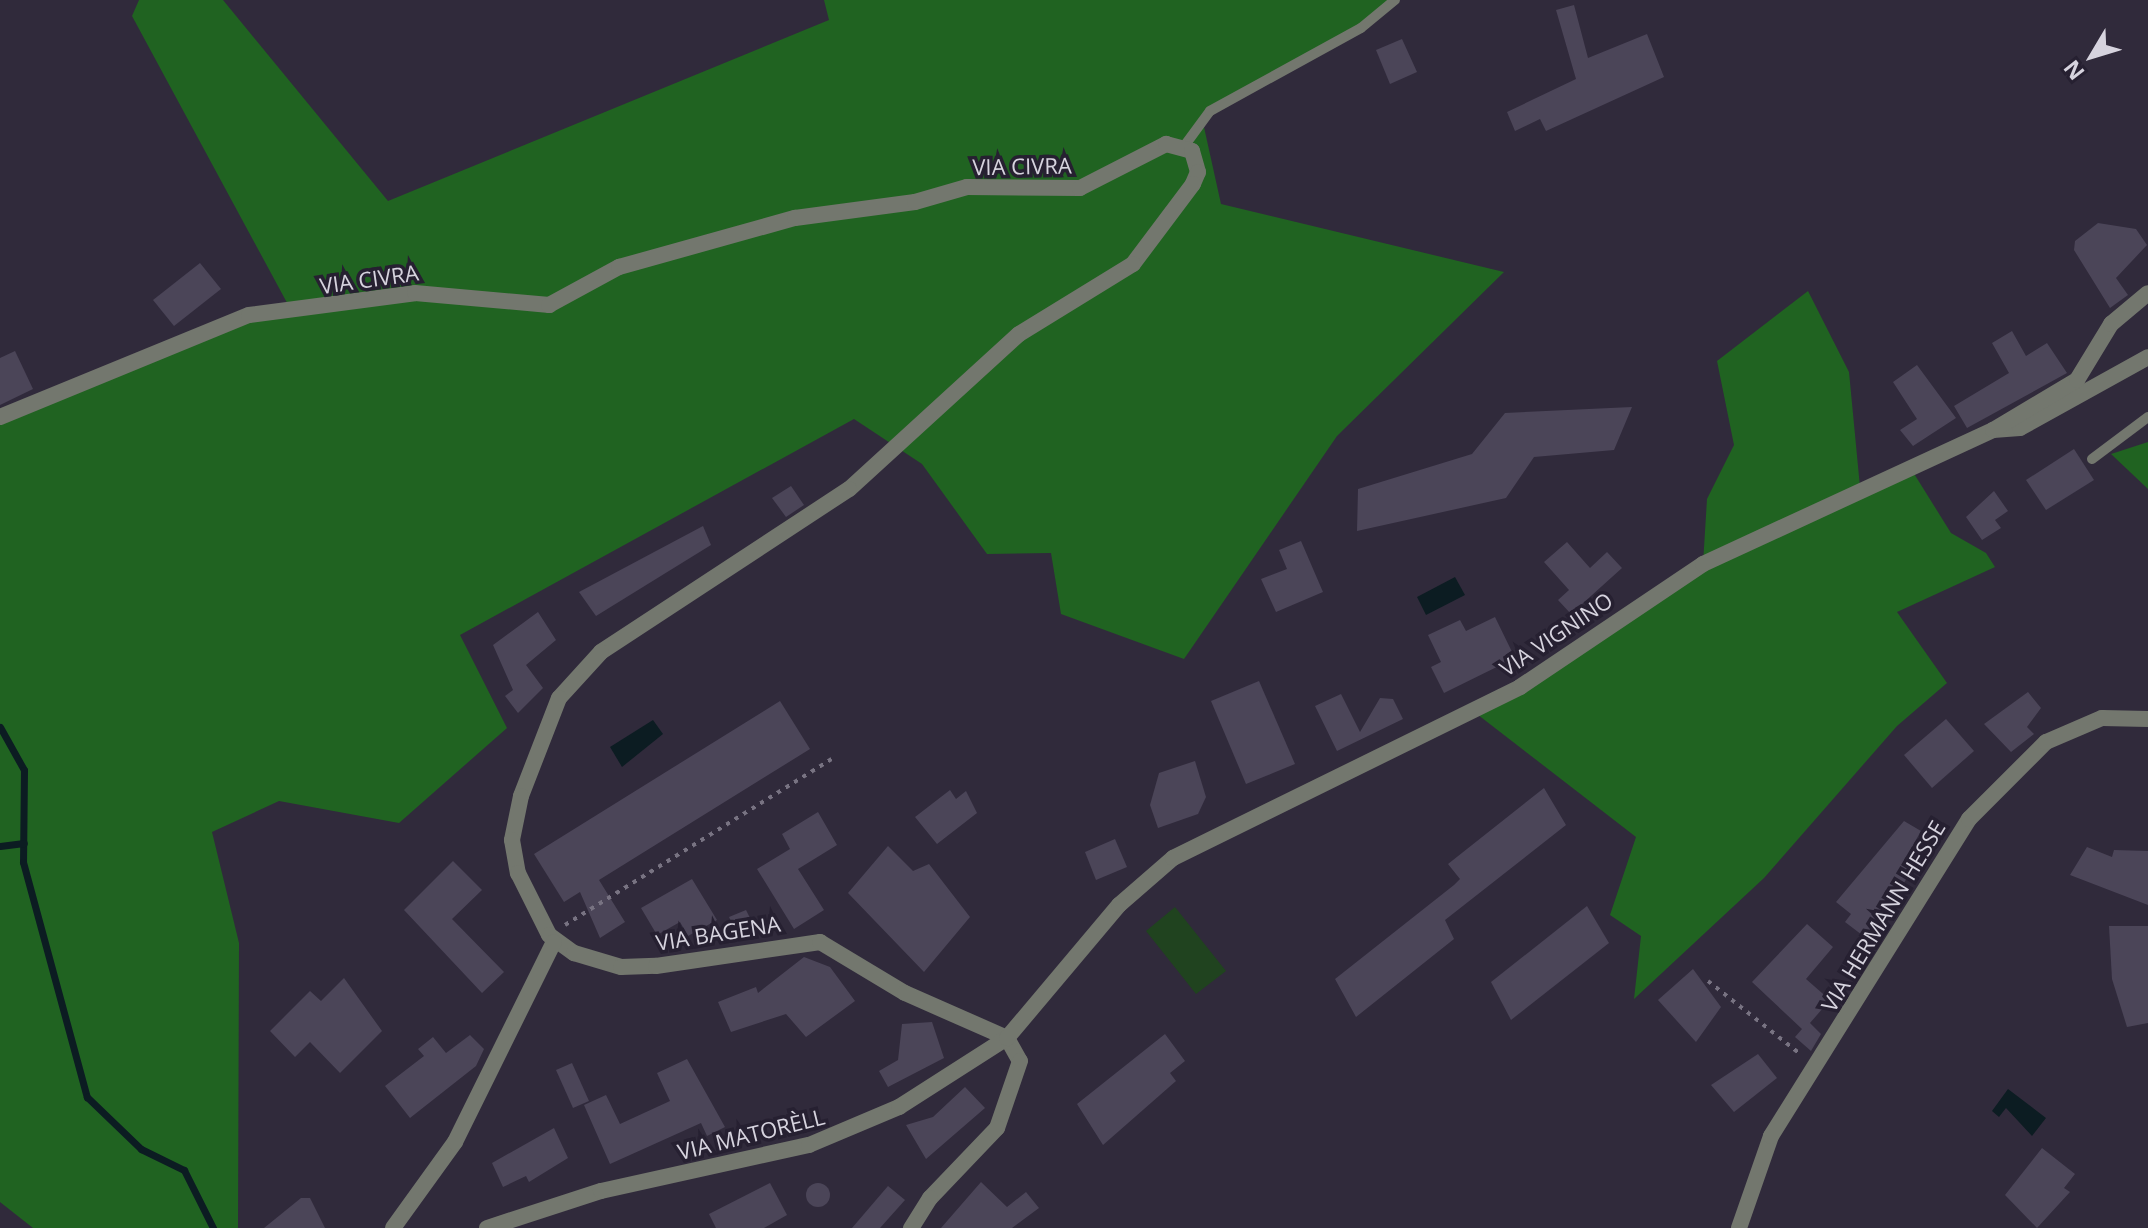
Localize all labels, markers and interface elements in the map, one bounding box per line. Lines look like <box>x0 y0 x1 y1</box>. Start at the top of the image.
north arrow <box>2052 16 2132 96</box>
text: N <box>2056 54 2090 87</box>
street label: VIA CIVRA <box>972 152 1072 180</box>
street label: VIA CIVRA <box>318 259 420 299</box>
street label: VIA VIGNINO <box>1495 587 1617 681</box>
street label: VIA HERMANN HESSE <box>1815 816 1951 1016</box>
street label: VIA BAGENA <box>654 910 782 956</box>
street label: VIA MATORÈLL <box>675 1103 827 1165</box>

